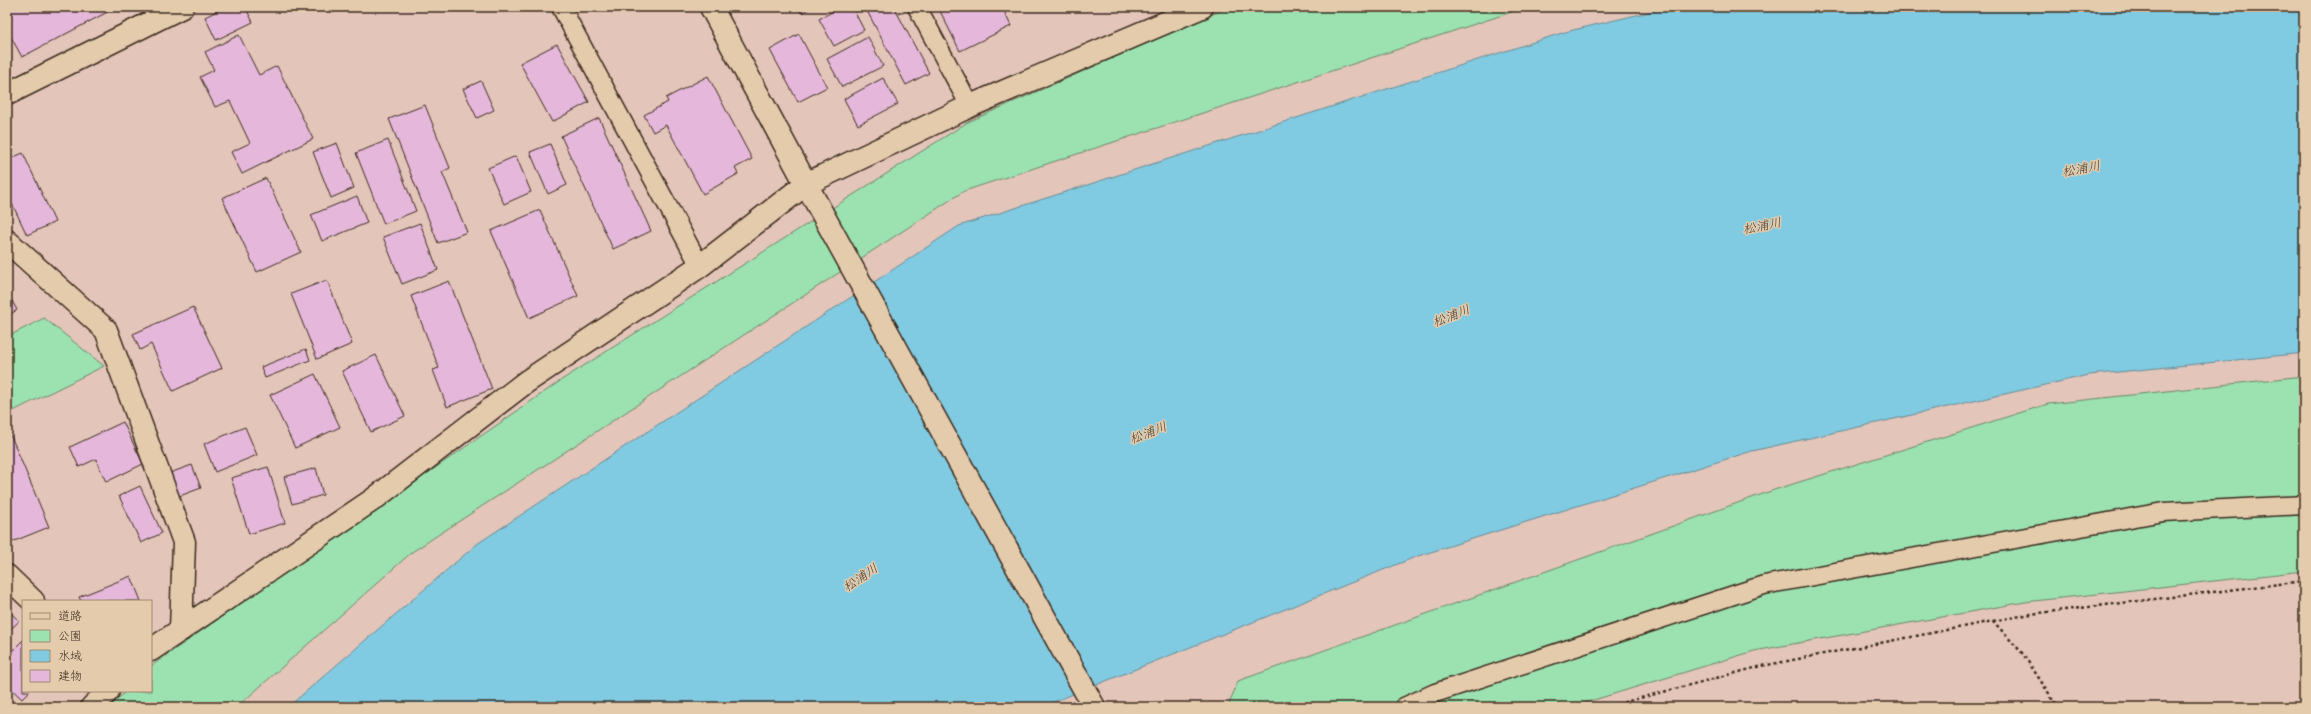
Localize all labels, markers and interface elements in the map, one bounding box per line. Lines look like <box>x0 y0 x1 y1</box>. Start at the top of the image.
water label: 松浦川 <box>2060 156 2102 183</box>
water label: 松浦川 <box>1741 212 1783 241</box>
water label: 松浦川 <box>1430 300 1474 333</box>
water label: 松浦川 <box>1127 417 1171 450</box>
water label: 松浦川 <box>839 559 883 598</box>
legend <box>22 600 152 692</box>
text: 道路 <box>58 607 82 626</box>
text: 公園 <box>58 627 82 646</box>
text: 水域 <box>58 647 82 666</box>
text: 建物 <box>58 667 82 686</box>

